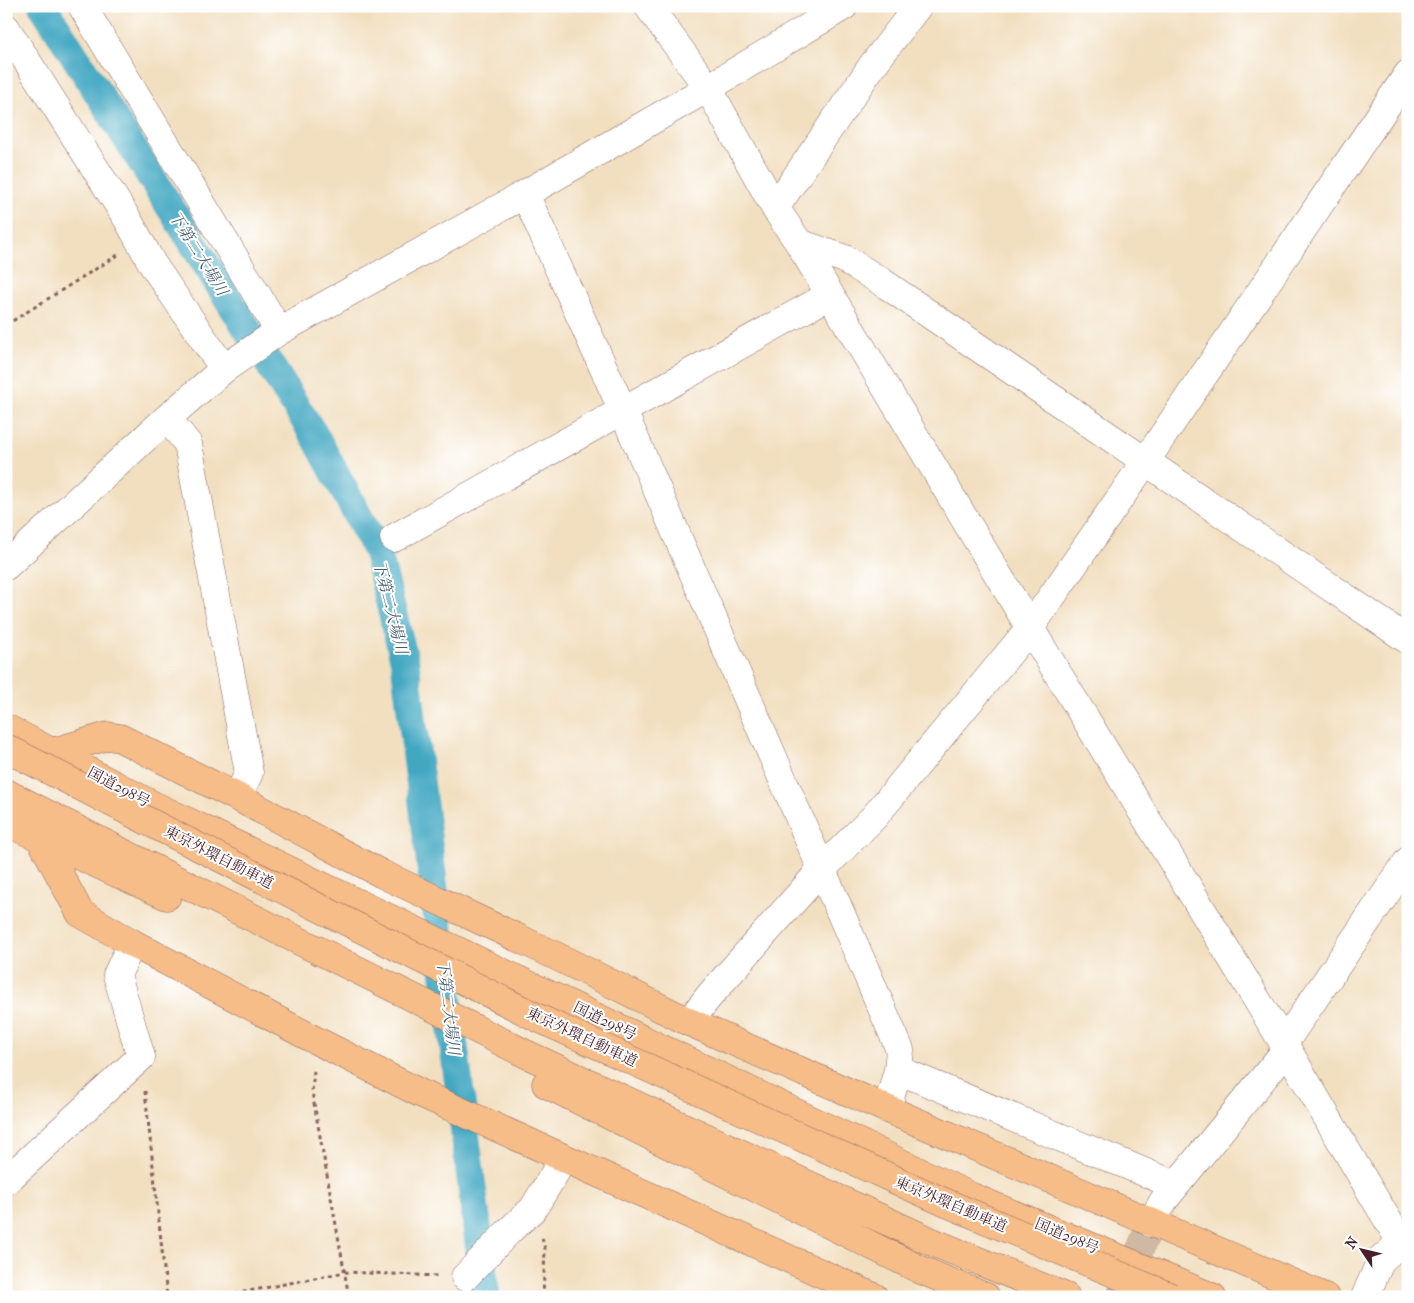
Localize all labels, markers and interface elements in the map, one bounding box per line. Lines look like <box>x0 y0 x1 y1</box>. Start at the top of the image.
water label: 下第二大場川 <box>165 208 233 301</box>
water label: 下第二大場川 <box>370 558 412 658</box>
street label: 国道298号 <box>85 763 153 811</box>
street label: 東京外環自動車道 <box>161 822 277 892</box>
water label: 下第二大場川 <box>433 958 464 1058</box>
street label: 国道298号 <box>570 998 640 1044</box>
street label: 東京外環自動車道 <box>524 1003 640 1071</box>
street label: 東京外環自動車道 <box>892 1172 1010 1236</box>
street label: 国道298号 <box>1032 1214 1102 1258</box>
north arrow <box>1336 1226 1386 1276</box>
text: N <box>1342 1233 1362 1252</box>

